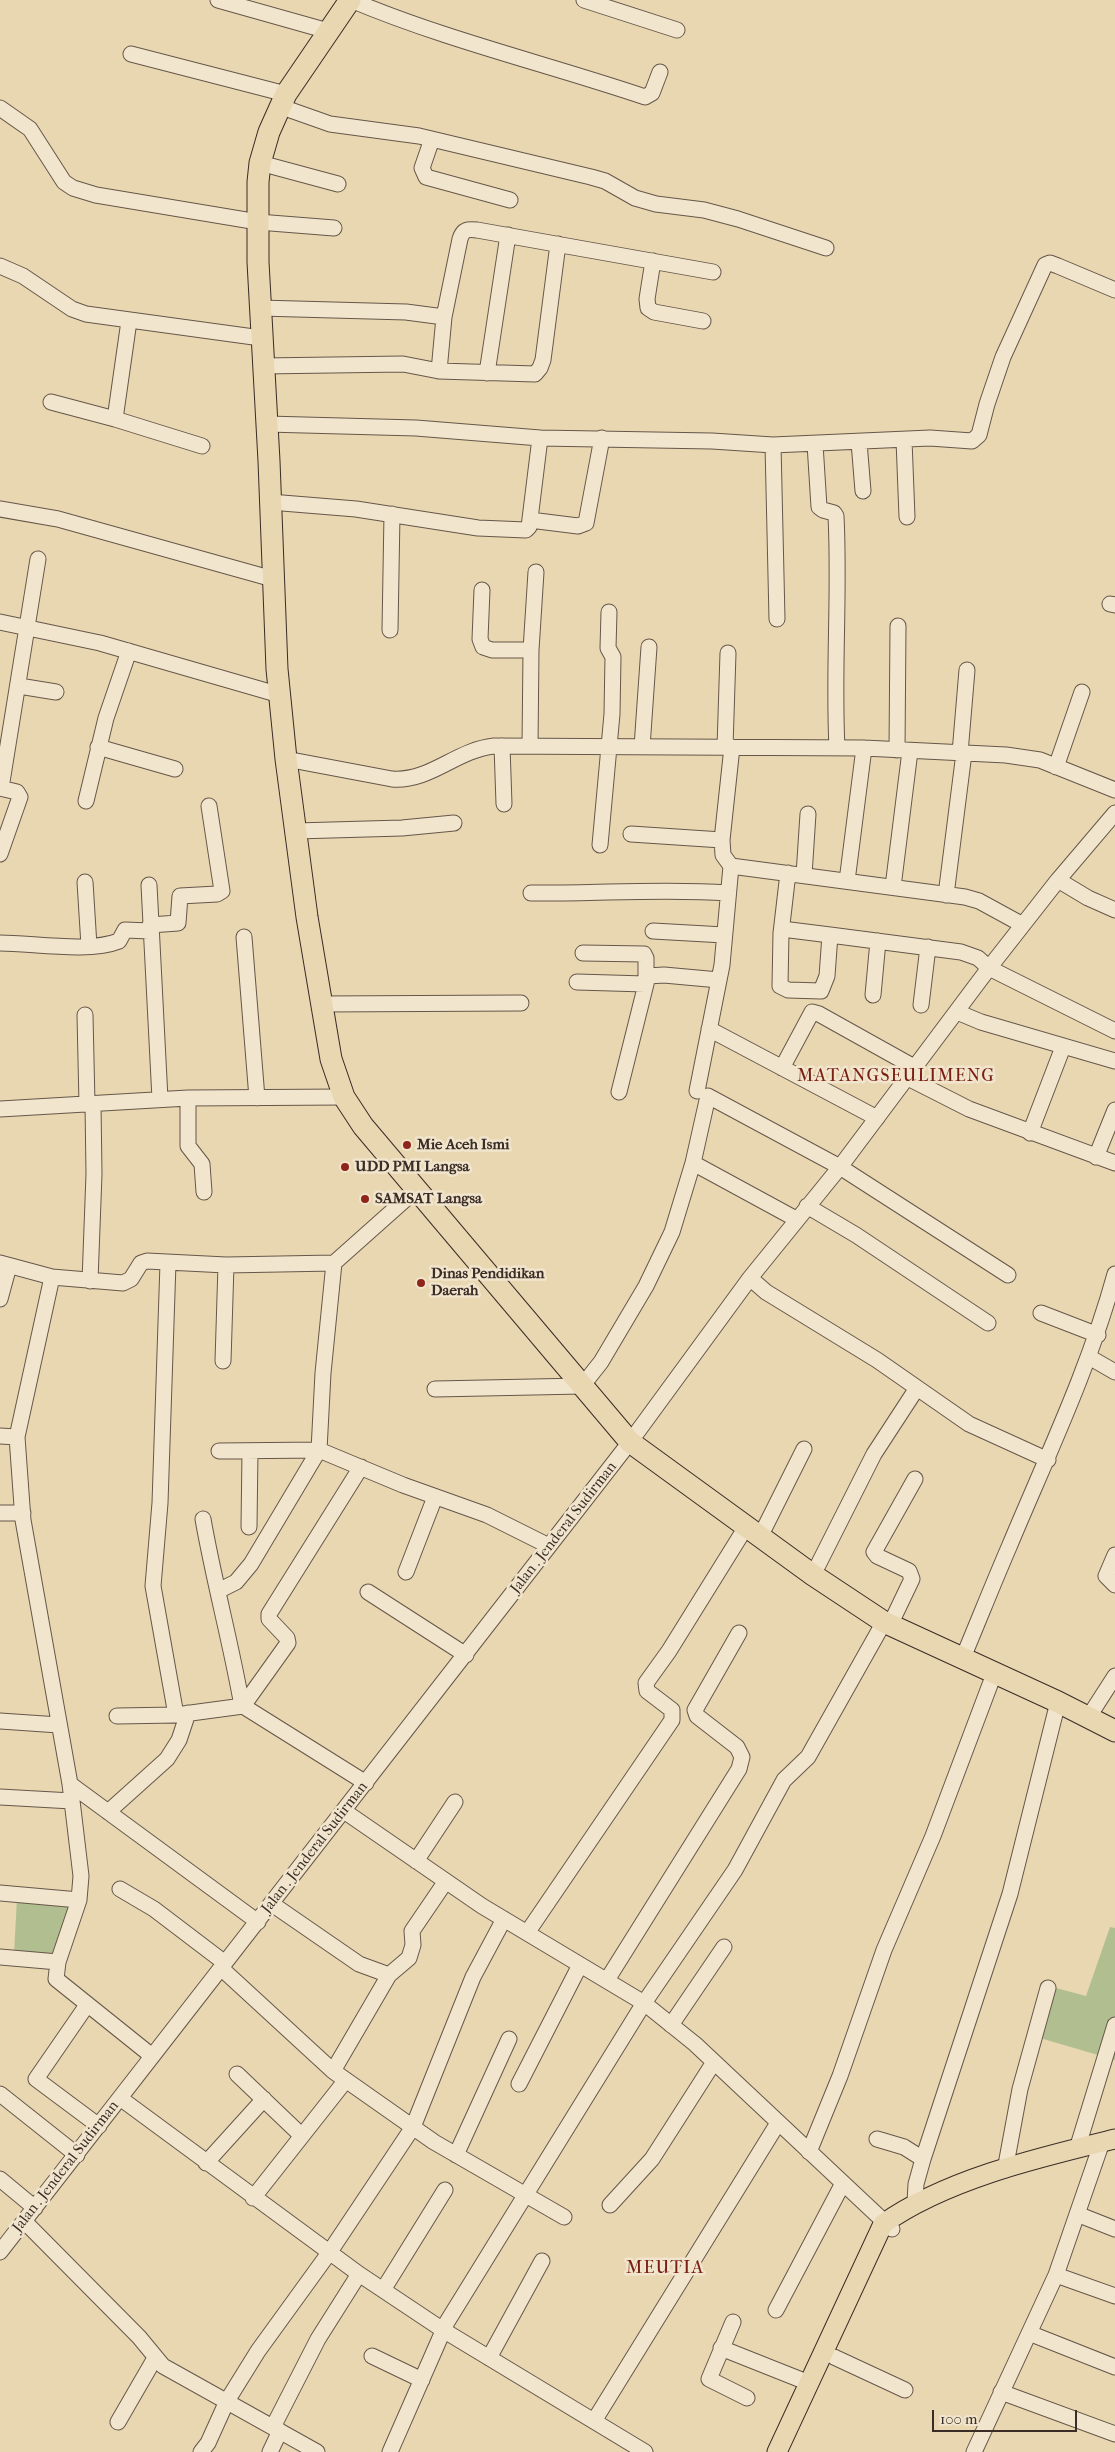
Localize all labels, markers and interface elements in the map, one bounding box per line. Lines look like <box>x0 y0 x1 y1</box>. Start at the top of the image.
district label: MATANGSEULIMENG <box>795 1066 997 1088</box>
place label: Mie Aceh Ismi <box>417 1136 509 1154</box>
marker: Mie Aceh Ismi <box>401 1139 413 1151</box>
place label: UDD PMI Langsa <box>355 1158 470 1176</box>
marker: UDD PMI Langsa <box>339 1161 351 1173</box>
place label: SAMSAT Langsa <box>375 1190 482 1208</box>
marker: SAMSAT Langsa <box>359 1193 371 1205</box>
place label: Dinas Pendidikan Daerah <box>431 1265 544 1300</box>
marker: Dinas Pendidikan Daerah <box>415 1277 427 1289</box>
street label: Jalan . Jenderal Sudirman <box>507 1459 621 1597</box>
street label: Jalan . Jenderal Sudirman <box>258 1779 372 1917</box>
street label: Jalan . Jenderal Sudirman <box>9 2098 123 2236</box>
district label: MEUTIA <box>625 2258 705 2280</box>
scale bar <box>935 2400 1080 2432</box>
text: 100 m <box>940 2410 978 2428</box>

